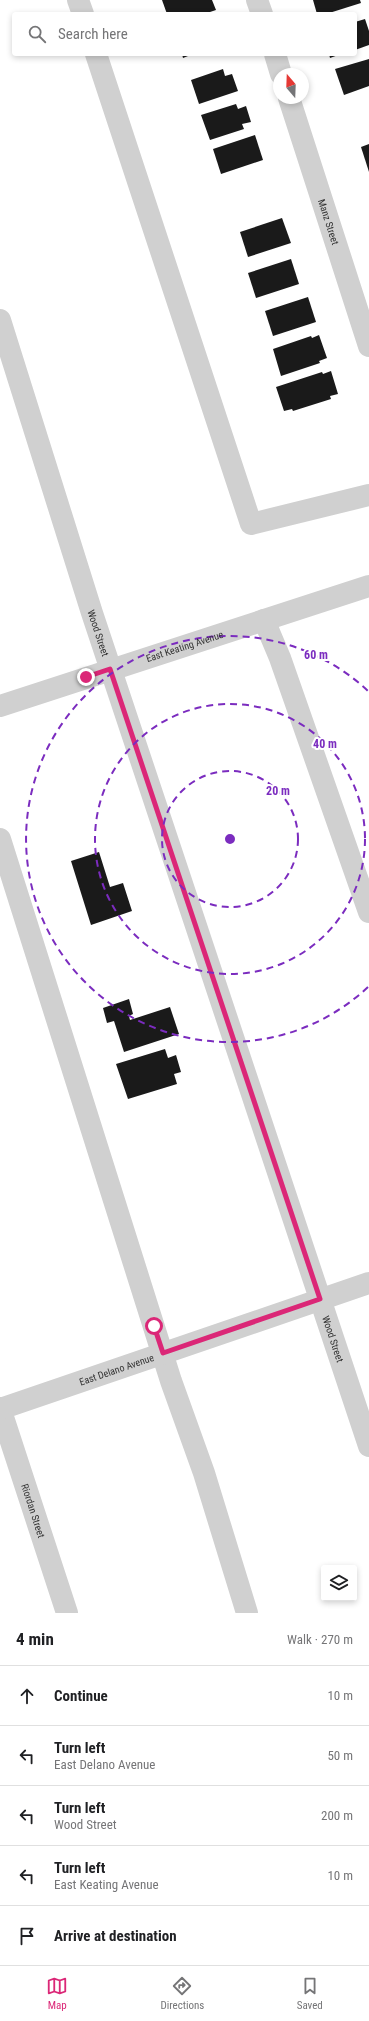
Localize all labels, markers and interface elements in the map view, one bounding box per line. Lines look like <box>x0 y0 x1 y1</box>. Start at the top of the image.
search box <box>12 12 357 56</box>
icon: search <box>26 23 48 45</box>
text: Search here <box>58 25 128 43</box>
north arrow <box>273 68 309 104</box>
street label: Manz Street <box>316 198 341 246</box>
street label: Wood Street <box>85 608 111 658</box>
street label: East Keating Avenue <box>145 629 225 664</box>
text: 60 m <box>304 648 328 662</box>
route end <box>77 668 95 686</box>
text: 40 m <box>313 737 337 751</box>
text: 20 m <box>266 784 290 798</box>
centre of rings <box>223 832 237 846</box>
street label: Wood Street <box>320 1314 346 1364</box>
route start <box>145 1317 163 1335</box>
street label: East Delano Avenue <box>78 1352 156 1388</box>
street label: Riordan Street <box>19 1482 47 1539</box>
map controls <box>321 1565 357 1601</box>
button: layers <box>321 1565 357 1601</box>
text: 4 min <box>16 1629 54 1649</box>
text: Walk · 270 m <box>287 1632 353 1647</box>
icon: ahead <box>16 1685 38 1707</box>
text: Continue <box>54 1687 108 1705</box>
text: 10 m <box>327 1688 353 1703</box>
text: Turn left <box>54 1739 105 1757</box>
icon: left <box>16 1745 38 1767</box>
text: 50 m <box>327 1748 353 1763</box>
text: East Delano Avenue <box>54 1757 155 1772</box>
text: Turn left <box>54 1799 105 1817</box>
icon: left <box>16 1805 38 1827</box>
text: 200 m <box>321 1808 353 1823</box>
text: Wood Street <box>54 1817 117 1832</box>
text: Turn left <box>54 1859 105 1877</box>
icon: left <box>16 1865 38 1887</box>
text: 10 m <box>327 1868 353 1883</box>
text: East Keating Avenue <box>54 1877 159 1892</box>
icon: arrive <box>16 1925 38 1947</box>
text: Arrive at destination <box>54 1927 177 1945</box>
tab: Map <box>46 1975 68 2012</box>
tab: Directions <box>160 1975 204 2012</box>
tab: Saved <box>297 1975 323 2012</box>

